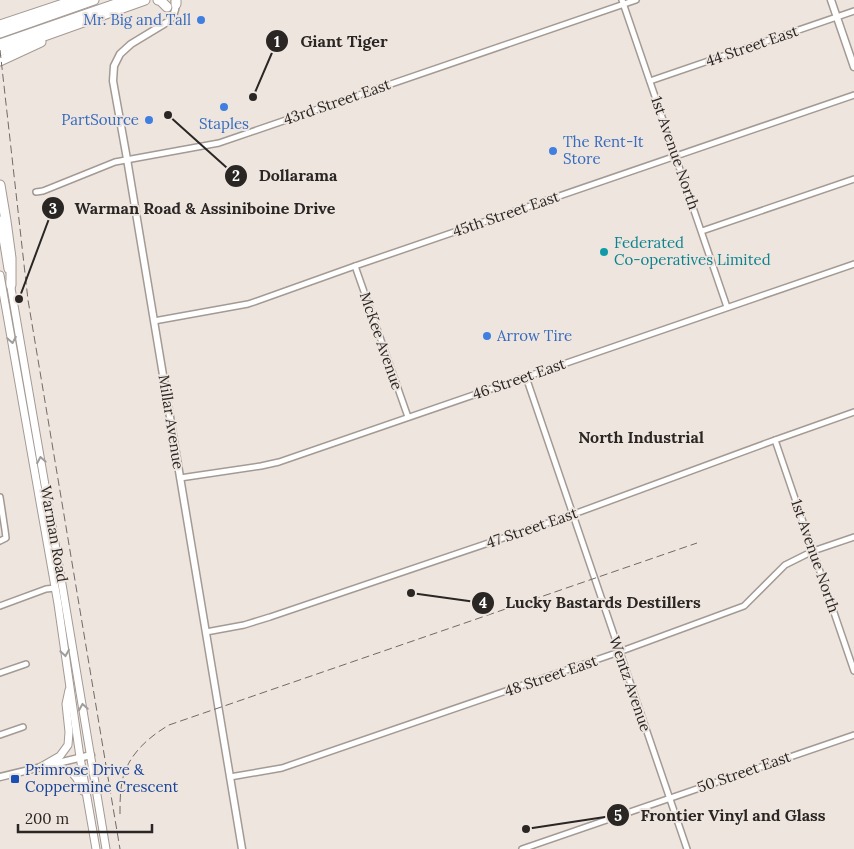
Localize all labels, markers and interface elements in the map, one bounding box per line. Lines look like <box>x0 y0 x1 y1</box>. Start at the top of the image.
place label: Mr. Big and Tall <box>83 10 191 29</box>
marker: Mr. Big and Tall <box>195 14 207 26</box>
street label: 44 Street East <box>703 21 801 70</box>
callout: Giant Tiger <box>265 26 397 57</box>
text: Giant Tiger <box>300 31 388 51</box>
text: 1 <box>274 32 280 51</box>
street label: 43rd Street East <box>281 74 393 129</box>
street label: 1st Avenue North <box>647 94 704 212</box>
marker: Staples <box>218 101 230 113</box>
place label: PartSource <box>61 110 139 129</box>
marker: PartSource <box>143 114 155 126</box>
place label: Staples <box>199 114 249 133</box>
place label: The Rent-It Store <box>563 132 644 168</box>
marker: The Rent-It Store <box>547 145 559 157</box>
callout: Dollarama <box>223 160 347 191</box>
text: Dollarama <box>259 165 338 185</box>
text: 2 <box>232 166 240 185</box>
street label: 45th Street East <box>450 186 562 241</box>
callout: Warman Road & Assiniboine Drive <box>40 193 346 224</box>
text: Warman Road & Assiniboine Drive <box>75 198 336 218</box>
text: 3 <box>49 199 57 218</box>
place label: Federated Co-operatives Limited <box>614 233 771 269</box>
marker: Federated Co-operatives Limited <box>598 246 610 258</box>
street label: McKee Avenue <box>356 289 407 392</box>
place label: Arrow Tire <box>496 326 572 345</box>
marker: Arrow Tire <box>481 330 493 342</box>
one-way arrow <box>6 336 16 344</box>
street label: 46 Street East <box>470 354 568 403</box>
street label: Millar Avenue <box>155 373 188 470</box>
district label: North Industrial <box>578 427 704 447</box>
one-way arrow <box>36 456 46 465</box>
street label: Warman Road <box>37 484 72 584</box>
street label: 1st Avenue North <box>787 497 844 615</box>
street label: 47 Street East <box>484 503 580 552</box>
callout: Lucky Bastards Destillers <box>470 587 711 618</box>
text: Lucky Bastards Destillers <box>505 592 701 612</box>
text: 4 <box>479 593 487 612</box>
street label: Wentz Avenue <box>605 634 656 734</box>
one-way arrow <box>60 649 70 658</box>
street label: 48 Street East <box>502 651 600 700</box>
one-way arrow <box>78 702 88 711</box>
street label: 50 Street East <box>695 747 793 796</box>
place label: Primrose Drive & Coppermine Crescent <box>25 760 179 796</box>
marker: Primrose Drive & Coppermine Crescent <box>9 773 21 785</box>
callout: Frontier Vinyl and Glass <box>606 800 836 831</box>
scale bar <box>18 802 151 834</box>
text: Frontier Vinyl and Glass <box>640 805 826 825</box>
text: 5 <box>614 806 622 825</box>
text: 200 m <box>25 809 69 828</box>

